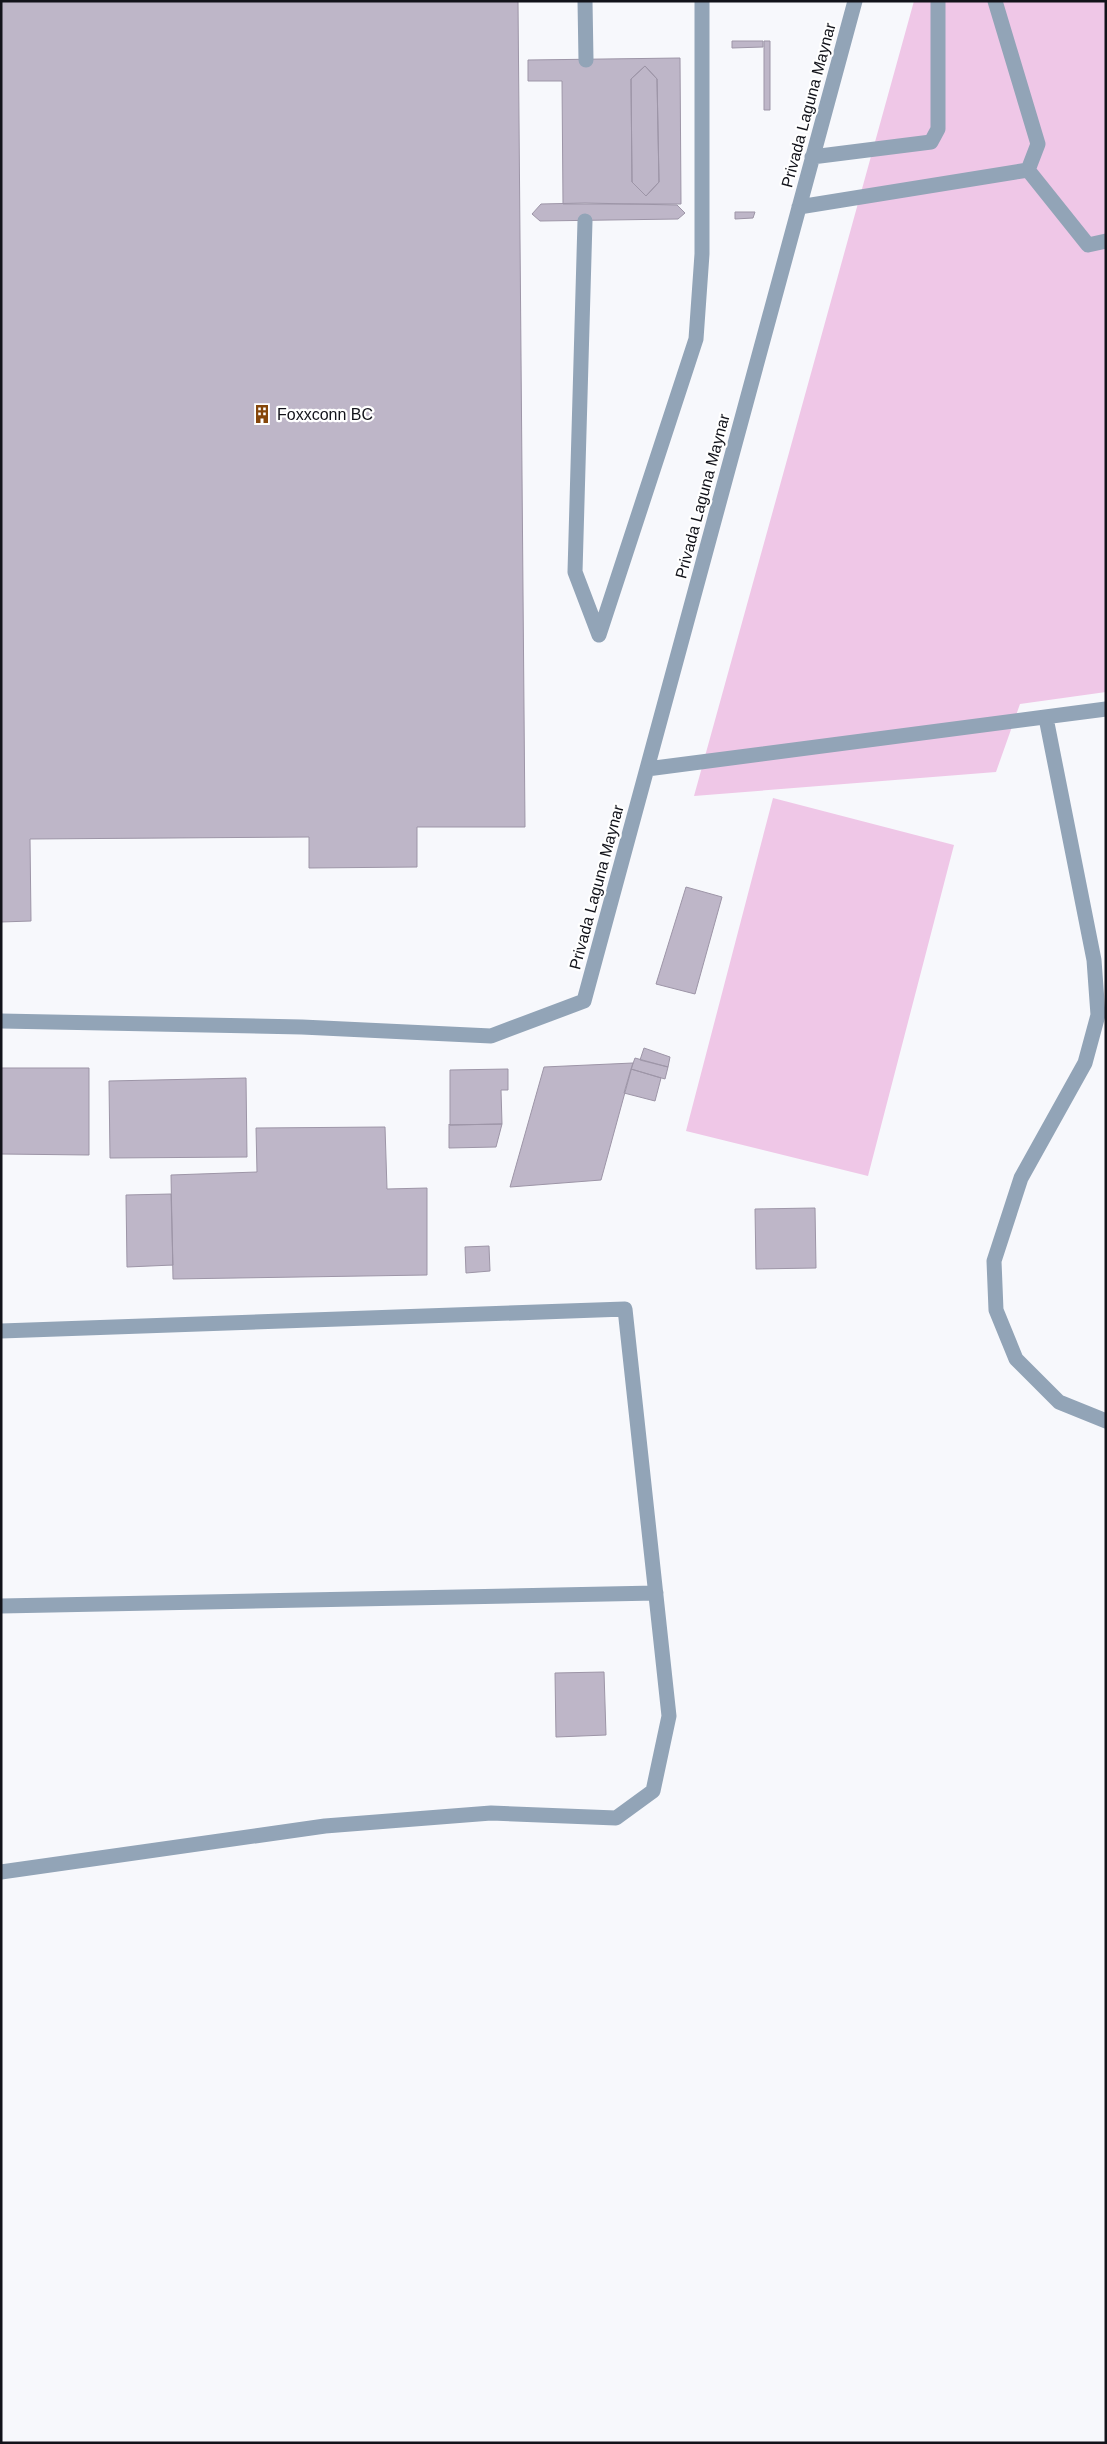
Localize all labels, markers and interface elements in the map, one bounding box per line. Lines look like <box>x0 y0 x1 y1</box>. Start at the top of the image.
street label: Privada Laguna Maynar <box>778 20 839 189</box>
building icon: Foxxconn BC <box>251 403 273 425</box>
place label: Foxxconn BC <box>277 406 373 423</box>
street label: Privada Laguna Maynar <box>672 411 733 580</box>
street label: Privada Laguna Maynar <box>566 802 627 971</box>

